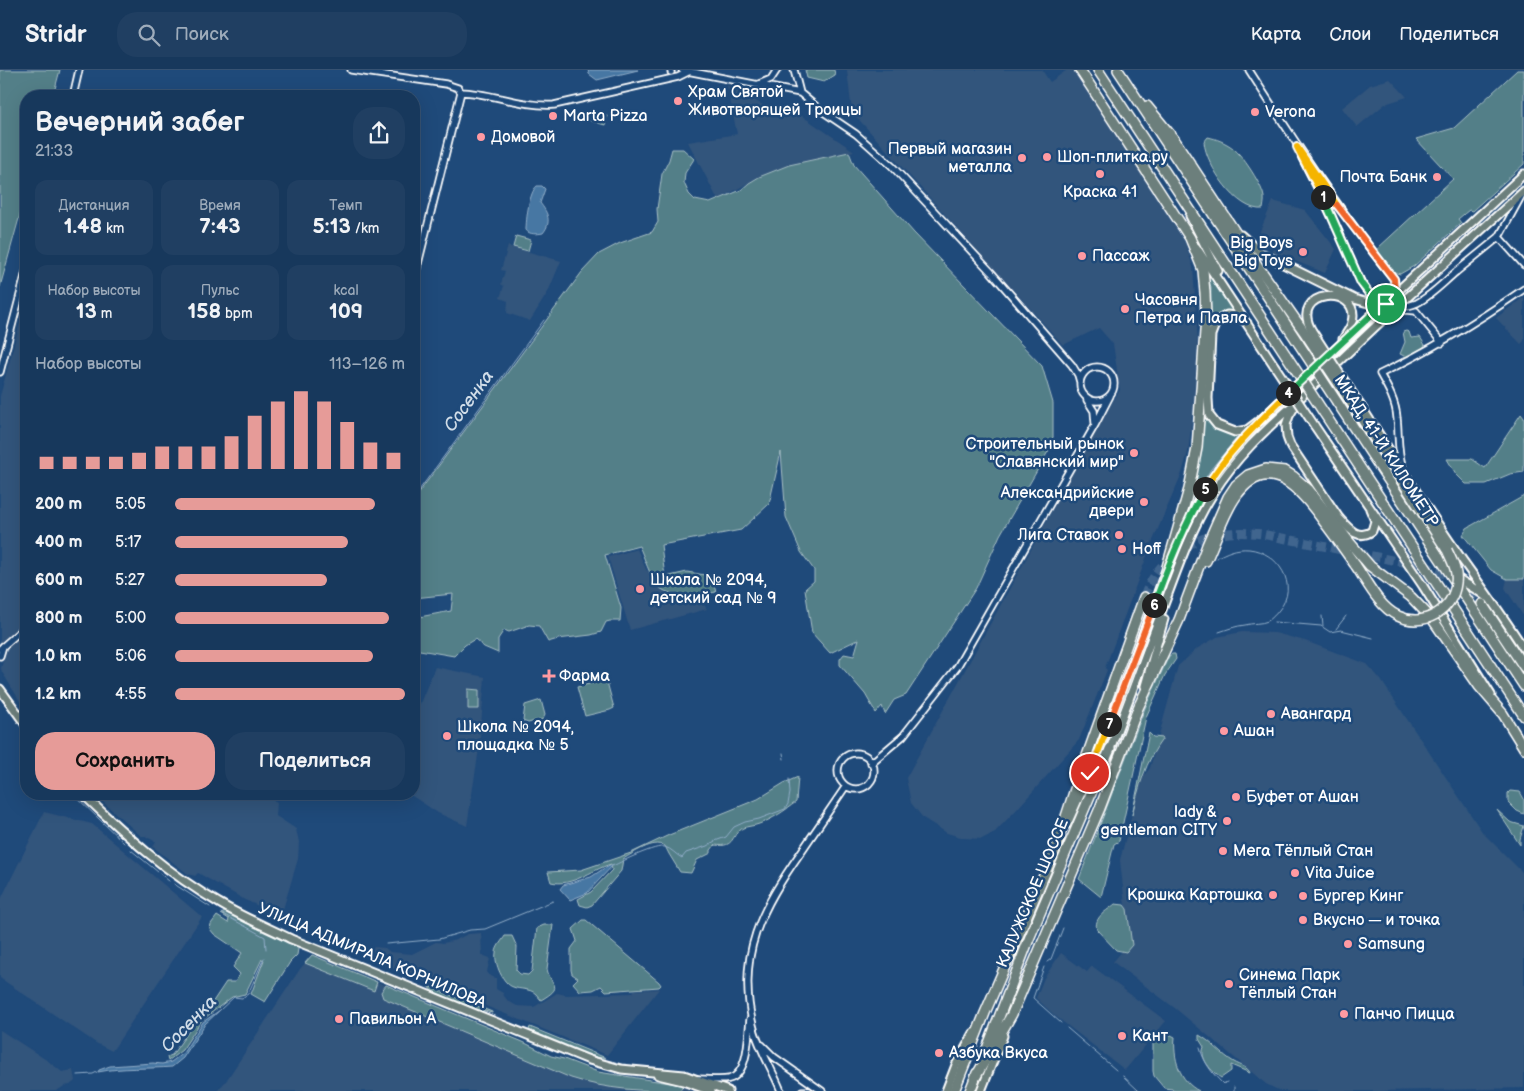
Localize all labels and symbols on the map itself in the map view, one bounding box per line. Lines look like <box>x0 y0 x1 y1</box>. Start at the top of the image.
place label: Храм Святой Животворящей Троицы <box>688 83 861 120</box>
marker: Храм Святой Животворящей Троицы <box>672 95 684 107</box>
place label: Verona <box>1265 103 1316 122</box>
marker: Verona <box>1249 106 1261 118</box>
place label: Marta Pizza <box>563 107 648 126</box>
marker: Marta Pizza <box>547 110 559 122</box>
place label: Домовой <box>491 128 555 147</box>
marker: Домовой <box>475 131 487 143</box>
place label: Первый магазин металла <box>888 140 1013 177</box>
place label: Шоп-плитка.ру <box>1057 148 1169 167</box>
marker: Шоп-плитка.ру <box>1041 151 1053 163</box>
marker: Первый магазин металла <box>1016 152 1028 164</box>
marker: Краска 41 <box>1094 168 1106 180</box>
place label: Почта Банк <box>1339 168 1427 187</box>
marker: Почта Банк <box>1431 171 1443 183</box>
place label: Краска 41 <box>1063 183 1137 202</box>
pin: 1 <box>1310 184 1336 210</box>
place label: Big Boys Big Toys <box>1230 234 1293 271</box>
marker: Big Boys Big Toys <box>1297 246 1309 258</box>
place label: Пассаж <box>1092 247 1151 266</box>
marker: Пассаж <box>1076 250 1088 262</box>
pin <box>1365 283 1407 325</box>
place label: Часовня Петра и Павла <box>1135 291 1248 328</box>
marker: Часовня Петра и Павла <box>1119 303 1131 315</box>
water label: Сосенка <box>440 366 498 436</box>
street label: МКАД, 41-Й КИЛОМЕТР <box>1330 372 1442 530</box>
pin: 4 <box>1276 380 1300 406</box>
place label: Строительный рынок "Славянский мир" <box>966 435 1124 472</box>
marker: Строительный рынок "Славянский мир" <box>1128 447 1140 459</box>
pin: 5 <box>1192 476 1218 502</box>
place label: Александрийские двери <box>1000 484 1134 521</box>
marker: Александрийские двери <box>1138 496 1150 508</box>
place label: Лига Ставок <box>1017 526 1109 545</box>
marker: Лига Ставок <box>1113 529 1125 541</box>
place label: Hoff <box>1132 540 1162 559</box>
marker: Hoff <box>1116 543 1128 555</box>
place label: Школа № 2094, детский сад № 9 <box>650 571 777 608</box>
marker: Школа № 2094, детский сад № 9 <box>634 583 646 595</box>
pin: 6 <box>1142 592 1166 618</box>
place label: Фарма <box>559 667 610 686</box>
marker: Фарма <box>543 670 555 682</box>
place label: Авангард <box>1280 705 1351 724</box>
marker: Авангард <box>1265 708 1277 720</box>
pin: 7 <box>1096 712 1122 736</box>
place label: Школа № 2094, площадка № 5 <box>457 718 574 755</box>
place label: Ашан <box>1233 722 1275 741</box>
marker: Ашан <box>1218 725 1230 737</box>
marker: Школа № 2094, площадка № 5 <box>441 730 453 742</box>
pin <box>1069 752 1111 794</box>
place label: Буфет от Ашан <box>1246 788 1359 807</box>
marker: Буфет от Ашан <box>1230 791 1242 803</box>
place label: lady & gentleman CITY <box>1100 803 1218 840</box>
marker: lady & gentleman CITY <box>1221 815 1233 827</box>
street label: КАЛУЖСКОЕ ШОССЕ <box>993 816 1073 970</box>
place label: Мега Тёплый Cтан <box>1233 842 1373 861</box>
marker: Мега Тёплый Cтан <box>1217 845 1229 857</box>
place label: Vita Juice <box>1305 864 1375 883</box>
marker: Vita Juice <box>1289 867 1301 879</box>
place label: Крошка Картошка <box>1127 886 1264 905</box>
place label: Бургер Кинг <box>1313 887 1404 906</box>
marker: Крошка Картошка <box>1267 889 1279 901</box>
marker: Бургер Кинг <box>1297 890 1309 902</box>
street label: УЛИЦА АДМИРАЛА КОРНИЛОВА <box>255 899 489 1013</box>
place label: Вкусно — и точка <box>1313 911 1441 930</box>
marker: Вкусно — и точка <box>1297 914 1309 926</box>
place label: Samsung <box>1358 935 1425 954</box>
marker: Samsung <box>1342 938 1354 950</box>
place label: Синема Парк Тёплый Стан <box>1239 966 1341 1003</box>
marker: Синема Парк Тёплый Стан <box>1223 978 1235 990</box>
water label: Сосенка <box>157 991 221 1057</box>
place label: Панчо Пицца <box>1354 1005 1455 1024</box>
marker: Панчо Пицца <box>1338 1008 1350 1020</box>
place label: Павильон А <box>349 1010 436 1029</box>
marker: Павильон А <box>333 1013 345 1025</box>
place label: Кант <box>1132 1027 1169 1046</box>
marker: Кант <box>1116 1030 1128 1042</box>
place label: Азбука Вкуса <box>948 1044 1048 1063</box>
marker: Азбука Вкуса <box>933 1047 945 1059</box>

